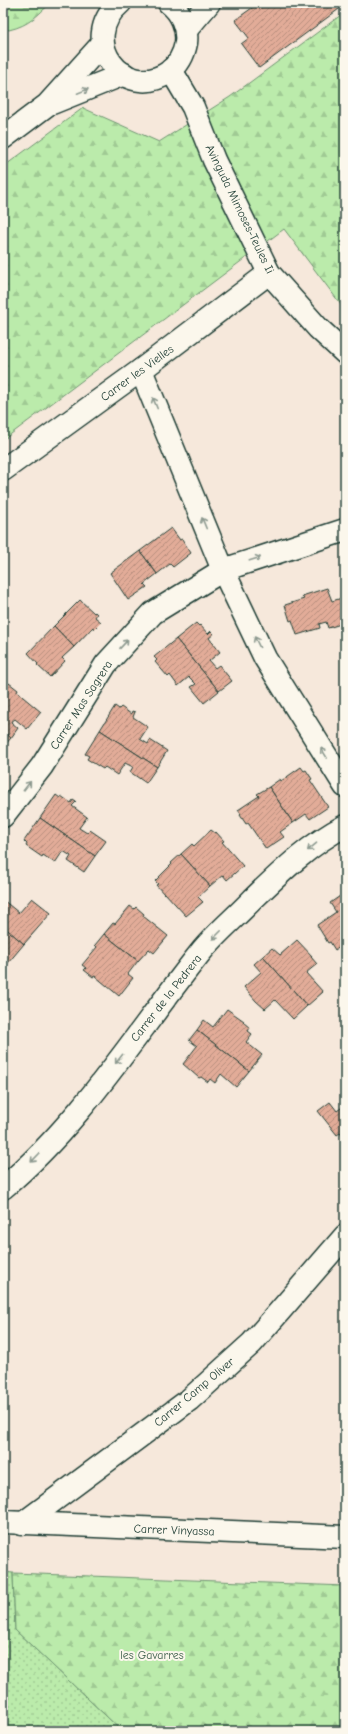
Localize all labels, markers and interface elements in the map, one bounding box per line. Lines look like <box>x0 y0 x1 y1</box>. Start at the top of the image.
one-way arrow <box>77 86 89 94</box>
street label: Avinguda Mimoses-Teules Ii <box>203 142 277 276</box>
street label: Carrer les Vielles <box>98 342 176 404</box>
one-way arrow <box>150 397 158 409</box>
one-way arrow <box>199 518 207 530</box>
one-way arrow <box>248 555 260 563</box>
one-way arrow <box>253 636 260 648</box>
one-way arrow <box>119 639 129 649</box>
street label: Carrer Mas Sagrera <box>47 658 115 752</box>
one-way arrow <box>320 747 328 759</box>
one-way arrow <box>23 780 31 791</box>
one-way arrow <box>307 842 318 851</box>
one-way arrow <box>212 930 222 940</box>
street label: Carrer de la Pedrera <box>128 952 204 1044</box>
one-way arrow <box>115 1053 123 1064</box>
one-way arrow <box>31 1153 40 1163</box>
street label: Carrer Camp Oliver <box>151 1354 237 1430</box>
street label: Carrer Vinyassa <box>133 1522 215 1538</box>
park label: les Gavarres <box>120 1648 184 1662</box>

